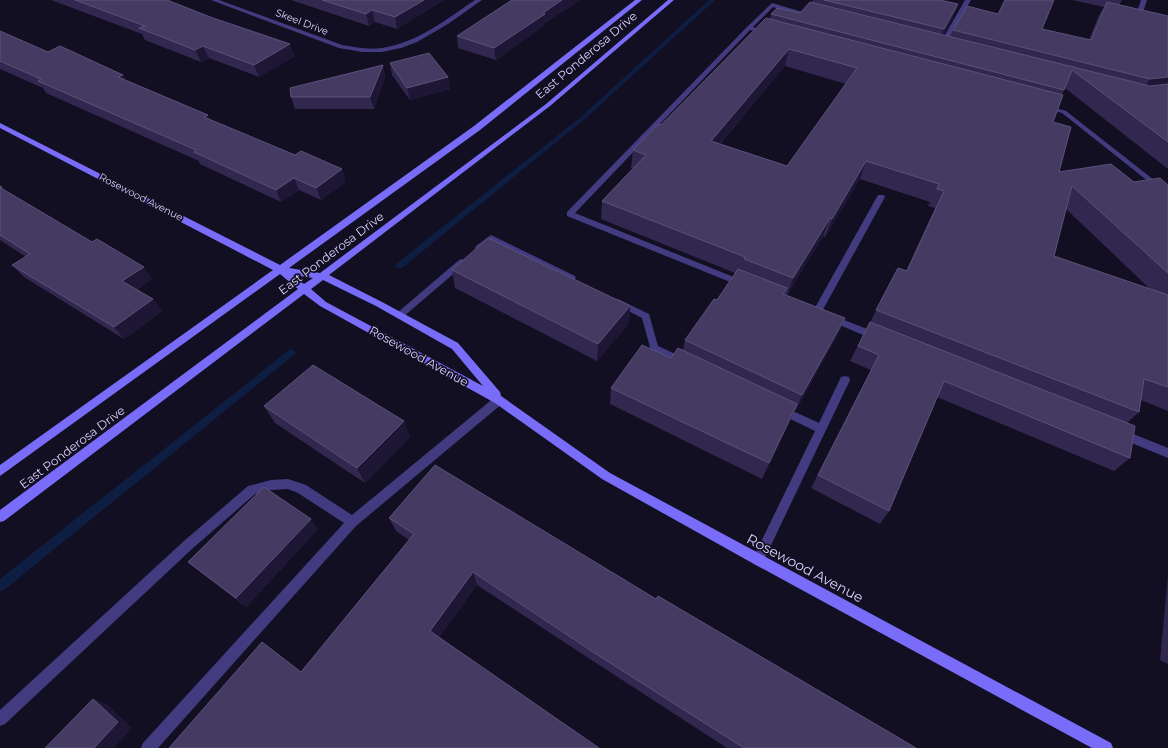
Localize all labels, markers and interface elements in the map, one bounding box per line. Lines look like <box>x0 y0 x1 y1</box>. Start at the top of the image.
street label: Skeel Drive <box>274 6 330 38</box>
street label: East Ponderosa Drive <box>532 8 640 102</box>
street label: Rosewood Avenue <box>97 170 185 224</box>
street label: East Ponderosa Drive <box>275 208 387 298</box>
street label: Rosewood Avenue <box>367 322 471 390</box>
street label: East Ponderosa Drive <box>16 402 128 492</box>
street label: Rosewood Avenue <box>744 530 866 606</box>

